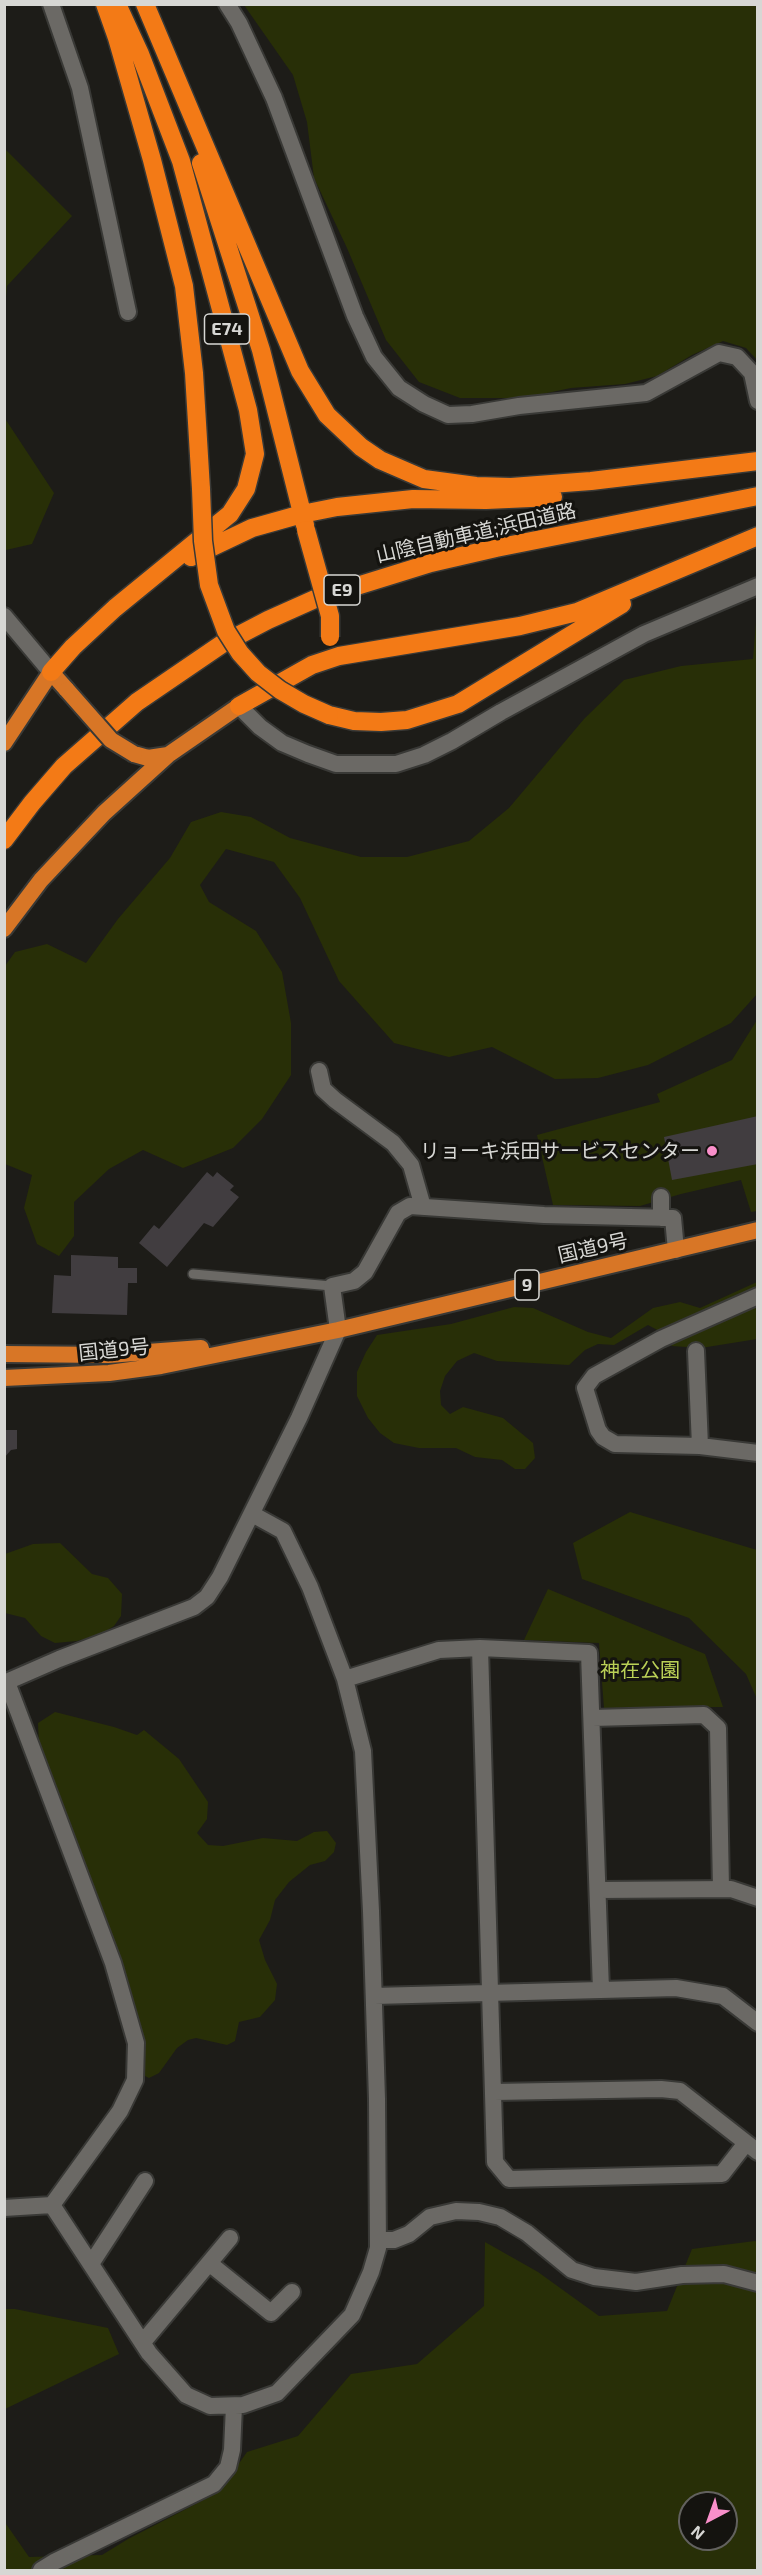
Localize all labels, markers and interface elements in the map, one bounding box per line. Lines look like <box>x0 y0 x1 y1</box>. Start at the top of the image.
road number: E74 <box>204 314 250 344</box>
street label: 山陰自動車道;浜田道路 <box>374 498 578 568</box>
road number: E9 <box>324 575 360 605</box>
place label: リョーキ浜田サービスセンター <box>420 1139 700 1163</box>
marker: リョーキ浜田サービスセンター <box>705 1144 719 1158</box>
street label: 国道9号 <box>555 1228 631 1268</box>
road number: 9 <box>515 1270 539 1300</box>
street label: 国道9号 <box>77 1334 151 1366</box>
park label: 神在公園 <box>600 1658 680 1682</box>
north arrow <box>678 2491 738 2551</box>
text: N <box>687 2522 708 2544</box>

